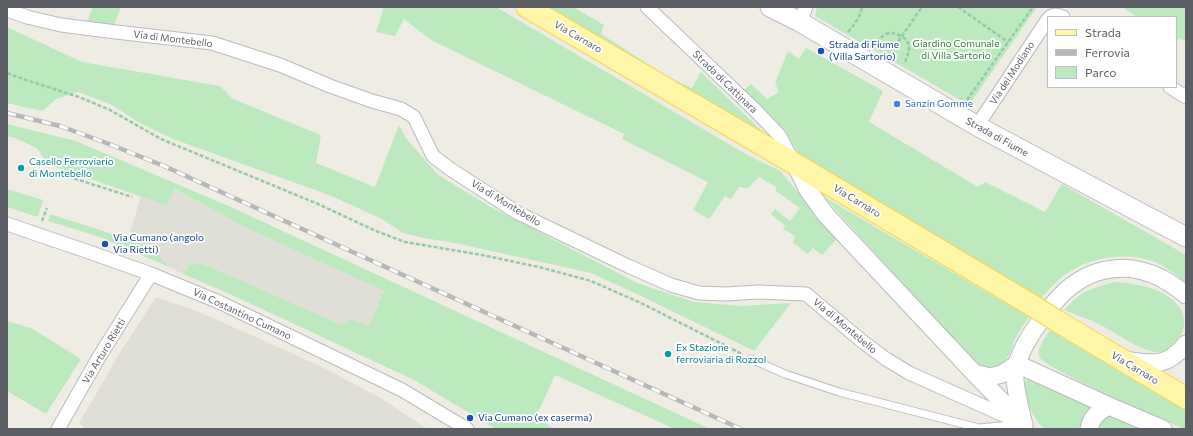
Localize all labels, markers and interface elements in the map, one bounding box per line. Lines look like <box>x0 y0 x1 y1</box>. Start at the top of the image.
legend <box>1047 16 1177 88</box>
street label: Via Carnaro <box>552 18 604 56</box>
text: Strada <box>1085 25 1121 39</box>
street label: Via di Montebello <box>133 28 213 50</box>
park label: Giardino Comunale di Villa Sartorio <box>913 38 999 62</box>
place label: Strada di Fiume (Villa Sartorio) <box>829 39 899 62</box>
street label: Via dei Modiano <box>987 39 1037 107</box>
text: Ferrovia <box>1085 45 1130 59</box>
marker: Strada di Fiume (Villa Sartorio) <box>816 46 826 56</box>
street label: Strada di Cattinara <box>690 48 760 116</box>
text: Parco <box>1085 65 1117 79</box>
place label: Sanzin Gomme <box>905 98 973 110</box>
marker: Sanzin Gomme <box>892 99 902 109</box>
street label: Strada di Fiume <box>963 115 1031 159</box>
place label: Casello Ferroviario di Montebello <box>29 156 114 180</box>
marker: Casello Ferroviario di Montebello <box>16 163 26 173</box>
street label: Via di Montebello <box>469 177 543 229</box>
street label: Via Carnaro <box>831 182 883 220</box>
place label: Via Cumano (angolo Via Rietti) <box>113 232 204 256</box>
marker: Via Cumano (angolo Via Rietti) <box>100 239 110 249</box>
street label: Via Costantino Cumano <box>191 286 293 342</box>
street label: Via di Montebello <box>811 296 879 356</box>
street label: Via Arturo Rietti <box>80 316 128 386</box>
place label: Ex Stazione ferroviaria di Rozzol <box>676 342 766 366</box>
marker: Ex Stazione ferroviaria di Rozzol <box>663 349 673 359</box>
street label: Via Carnaro <box>1109 349 1161 387</box>
place label: Via Cumano (ex caserma) <box>478 412 592 424</box>
marker: Via Cumano (ex caserma) <box>465 413 475 423</box>

